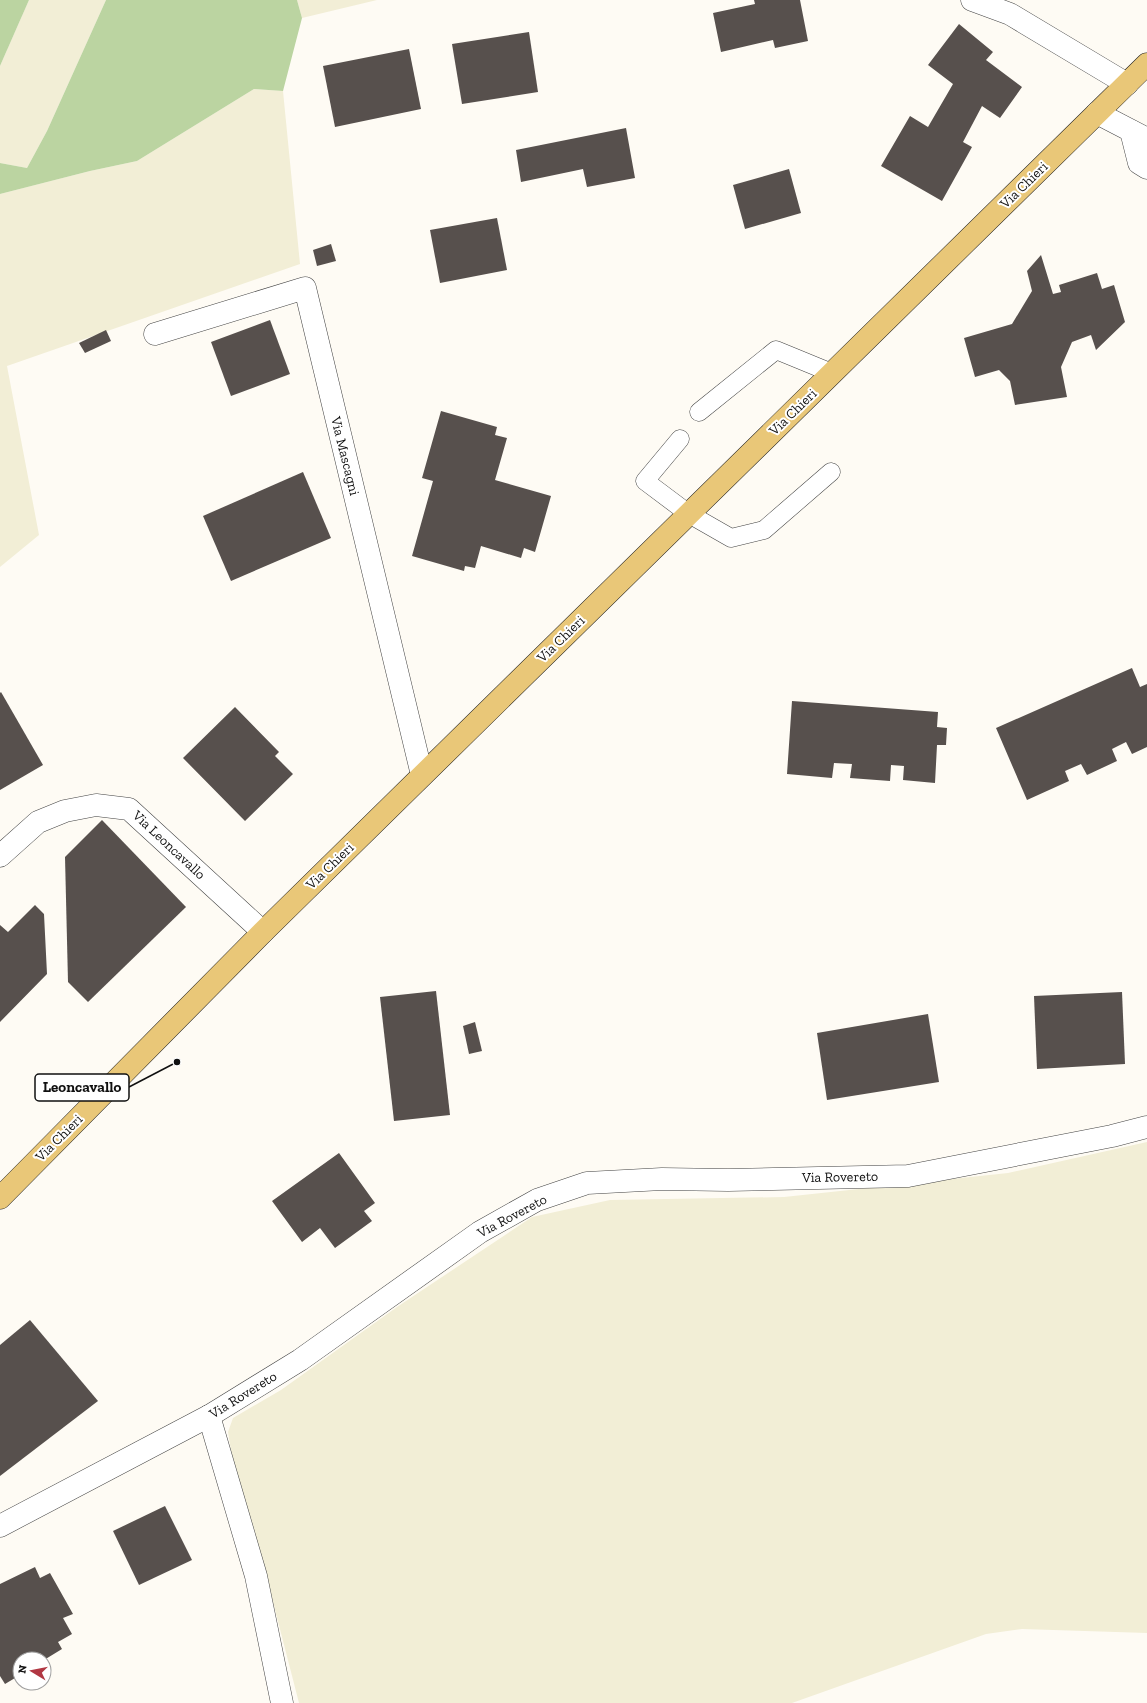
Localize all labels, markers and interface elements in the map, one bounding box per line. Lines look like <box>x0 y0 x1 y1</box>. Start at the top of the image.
street label: Via Chieri <box>996 158 1051 213</box>
street label: Via Chieri <box>765 385 820 440</box>
street label: Via Mascagni <box>327 414 363 497</box>
street label: Via Chieri <box>533 612 588 667</box>
street label: Via Leoncavallo <box>128 806 209 883</box>
street label: Via Chieri <box>302 839 357 894</box>
callout: Leoncavallo <box>35 1074 129 1101</box>
text: Leoncavallo <box>43 1078 121 1096</box>
street label: Via Chieri <box>31 1111 86 1166</box>
street label: Via Rovereto <box>801 1168 878 1186</box>
street label: Via Rovereto <box>473 1191 550 1242</box>
street label: Via Rovereto <box>205 1368 280 1423</box>
north arrow <box>12 1651 52 1691</box>
text: N <box>16 1663 30 1675</box>

